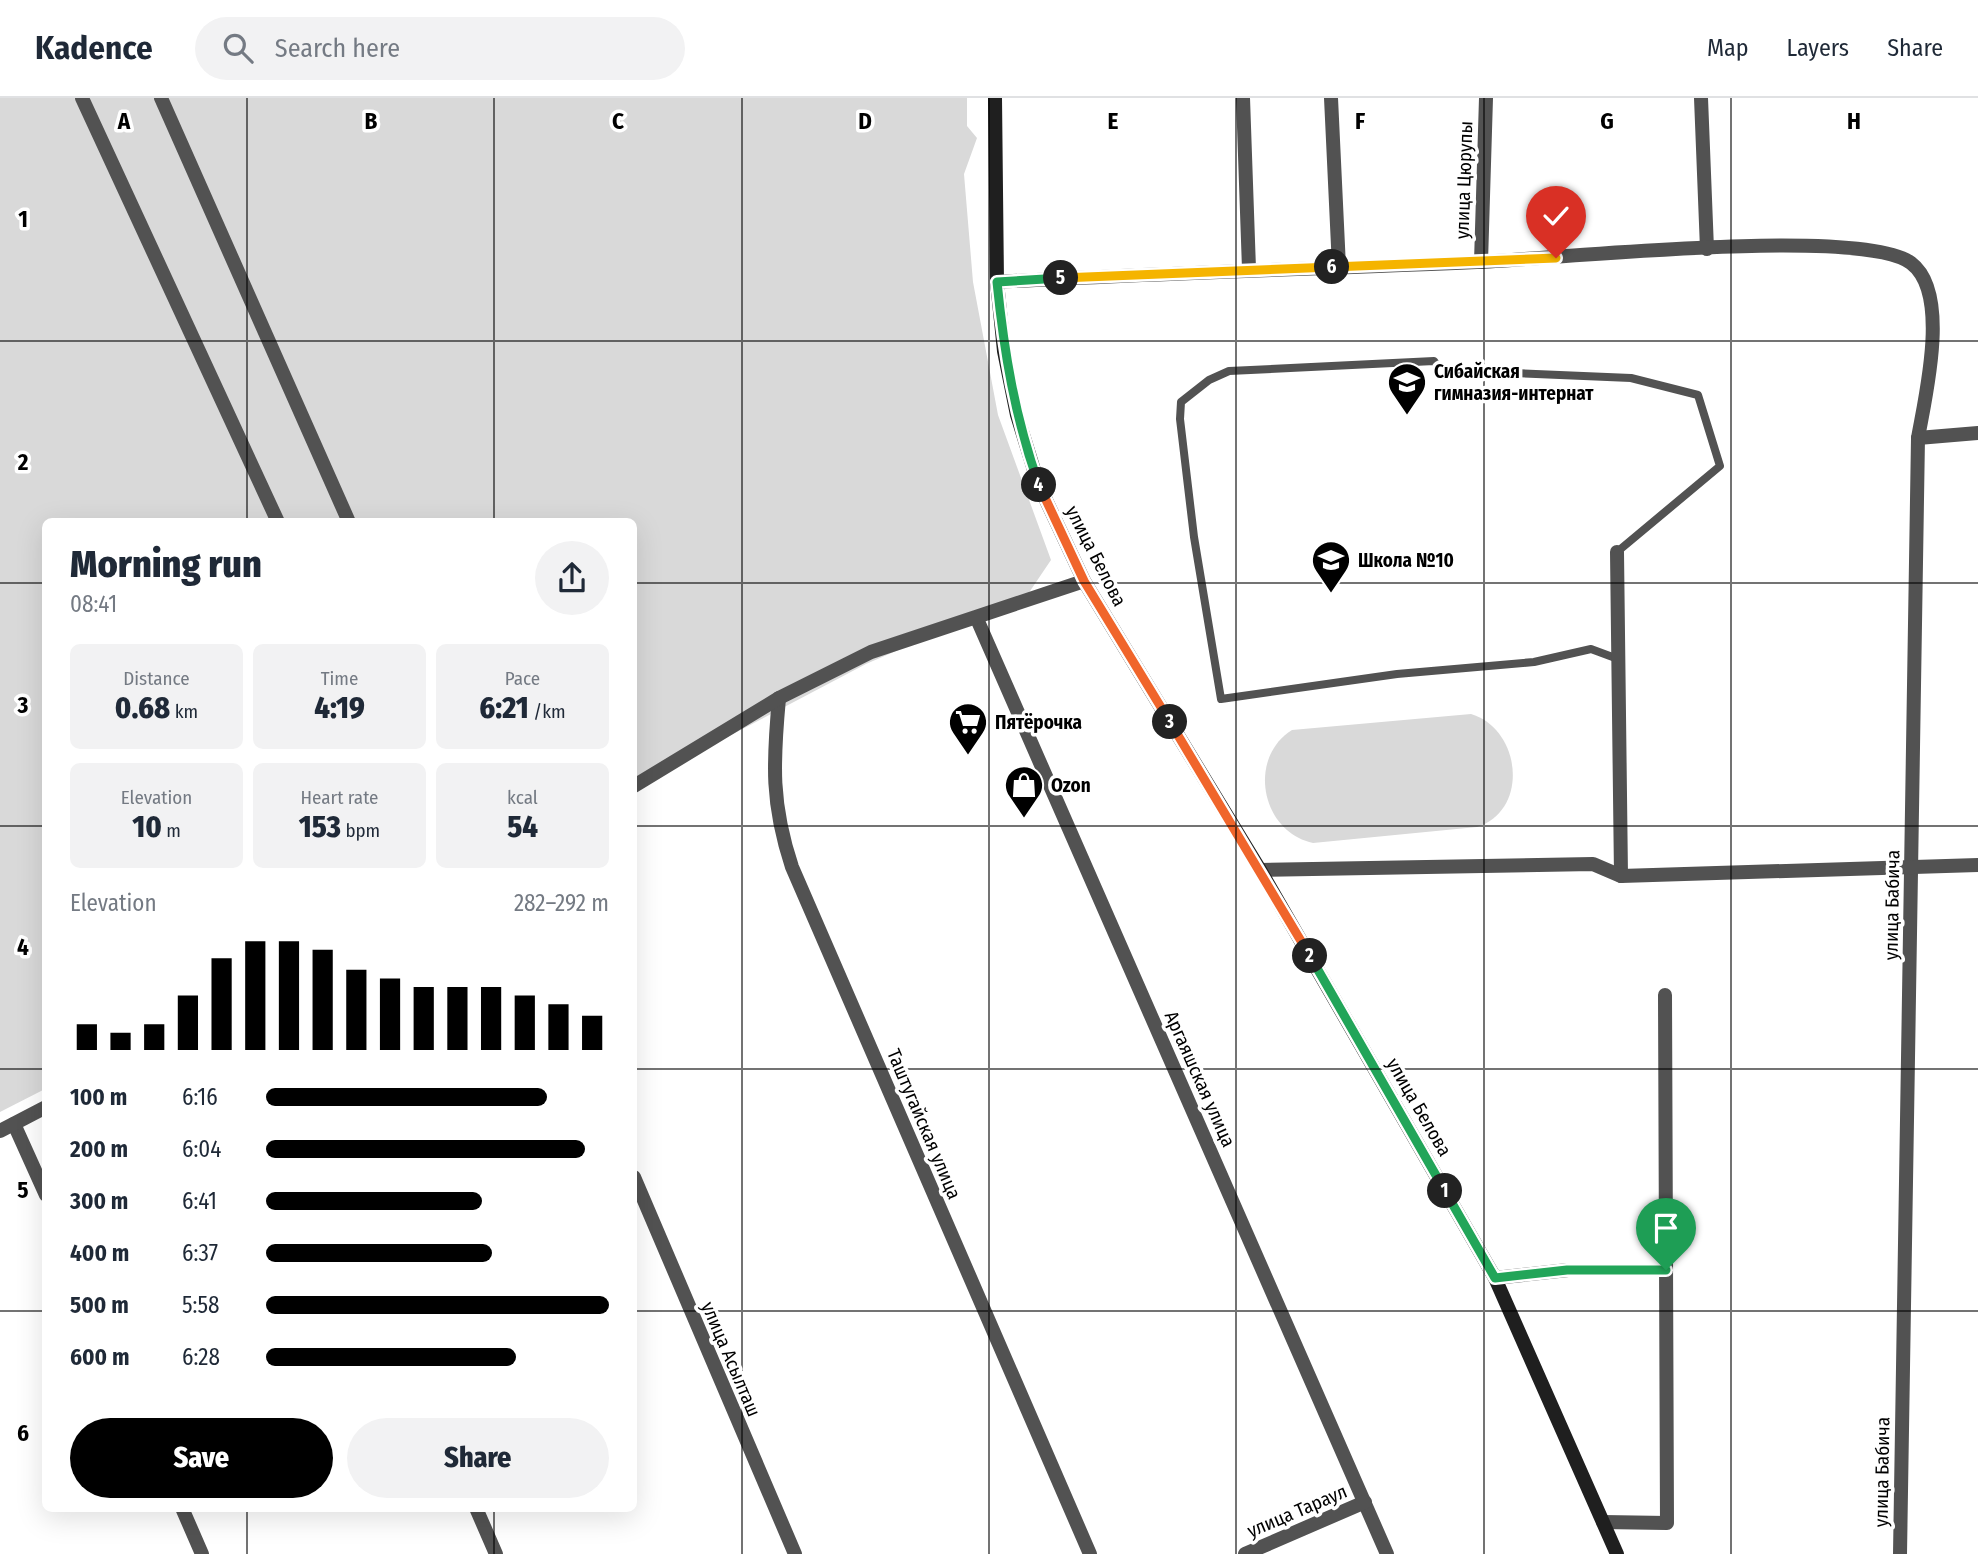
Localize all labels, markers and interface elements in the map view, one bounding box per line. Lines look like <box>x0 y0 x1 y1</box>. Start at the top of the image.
search box <box>195 17 685 80</box>
text: Kadence <box>35 28 153 68</box>
icon: search <box>219 29 257 67</box>
text: Search here <box>275 33 400 64</box>
text: Map <box>1707 34 1749 62</box>
text: Layers <box>1787 34 1849 62</box>
text: Share <box>1887 34 1943 62</box>
text: A <box>117 107 131 135</box>
text: B <box>365 107 378 135</box>
text: C <box>612 107 624 135</box>
text: D <box>858 107 872 135</box>
text: E <box>1108 107 1119 135</box>
text: F <box>1355 107 1365 135</box>
text: G <box>1600 107 1614 135</box>
text: H <box>1847 107 1861 135</box>
street label: улица Цюрупы <box>1450 121 1478 239</box>
pin <box>1526 186 1586 258</box>
icon: check <box>1537 197 1575 235</box>
text: 1 <box>18 205 28 233</box>
pin: 6 <box>1314 250 1350 284</box>
text: 6 <box>1327 255 1336 278</box>
pin: 5 <box>1044 260 1078 296</box>
text: 5 <box>1056 266 1065 289</box>
place label: Сибайская гимназия-интернат <box>1434 360 1594 405</box>
school or university icon: Сибайская гимназия-интернат <box>1386 361 1428 416</box>
text: 2 <box>17 448 29 476</box>
pin: 4 <box>1021 468 1056 502</box>
text: 4 <box>1034 473 1043 496</box>
street label: улица Белова <box>1061 502 1131 610</box>
school or university icon: Школа №10 <box>1310 539 1352 594</box>
text: Morning run <box>70 541 262 587</box>
button: share <box>535 541 609 615</box>
place label: Школа №10 <box>1358 549 1454 572</box>
text: 08:41 <box>70 590 117 618</box>
text: Distance <box>123 667 190 690</box>
text: Time <box>321 667 358 690</box>
text: Pace <box>505 667 540 690</box>
text: 0.68 <box>115 690 170 726</box>
text: 4:19 <box>314 690 365 726</box>
text: 6:21 <box>479 690 529 726</box>
text: 3 <box>17 691 29 719</box>
text: km <box>170 700 198 723</box>
text: /km <box>529 700 566 723</box>
supermarket icon: Пятёрочка <box>947 701 989 756</box>
pin: 3 <box>1152 704 1188 740</box>
text: 3 <box>1165 710 1174 733</box>
place label: Пятёрочка <box>995 711 1082 734</box>
shop icon: Ozon <box>1003 764 1045 819</box>
place label: Ozon <box>1051 774 1091 797</box>
text: Elevation <box>121 786 192 809</box>
text: Heart rate <box>300 786 379 809</box>
text: kcal <box>507 786 538 809</box>
text: 10 <box>132 809 162 845</box>
text: 153 <box>299 809 341 845</box>
text: 54 <box>507 809 538 845</box>
text: m <box>162 819 181 842</box>
text: bpm <box>341 819 380 842</box>
street label: улица Бабича <box>1880 850 1904 960</box>
text: Elevation <box>70 889 157 917</box>
text: 282–292 m <box>514 889 609 917</box>
text: 4 <box>17 933 29 961</box>
pin: 2 <box>1292 938 1328 974</box>
text: 2 <box>1305 944 1314 967</box>
street label: Аргаяшская улица <box>1160 1007 1240 1151</box>
street label: Таштугайская улица <box>882 1046 966 1202</box>
street label: улица Белова <box>1382 1054 1456 1160</box>
text: 100 m <box>70 1083 127 1111</box>
text: 6:16 <box>182 1083 218 1111</box>
text: 200 m <box>70 1135 128 1163</box>
text: 6:04 <box>182 1135 221 1163</box>
pin: 1 <box>1428 1174 1462 1208</box>
text: 5 <box>17 1176 29 1204</box>
text: 1 <box>1440 1179 1449 1202</box>
text: 300 m <box>70 1187 128 1215</box>
text: 6:41 <box>182 1187 217 1215</box>
pin <box>1636 1198 1696 1270</box>
icon: arrive <box>1647 1209 1685 1247</box>
text: 400 m <box>70 1239 129 1267</box>
text: 6:37 <box>182 1239 218 1267</box>
text: 500 m <box>70 1291 129 1319</box>
text: 5:58 <box>182 1291 220 1319</box>
street label: улица Асылташ <box>696 1298 766 1420</box>
text: 600 m <box>70 1343 129 1371</box>
text: 6:28 <box>182 1343 220 1371</box>
street label: улица Бабича <box>1870 1417 1894 1527</box>
button: Save <box>70 1418 333 1498</box>
button: Share <box>347 1418 609 1498</box>
text: 6 <box>17 1419 29 1447</box>
street label: улица Тараул <box>1244 1480 1350 1542</box>

